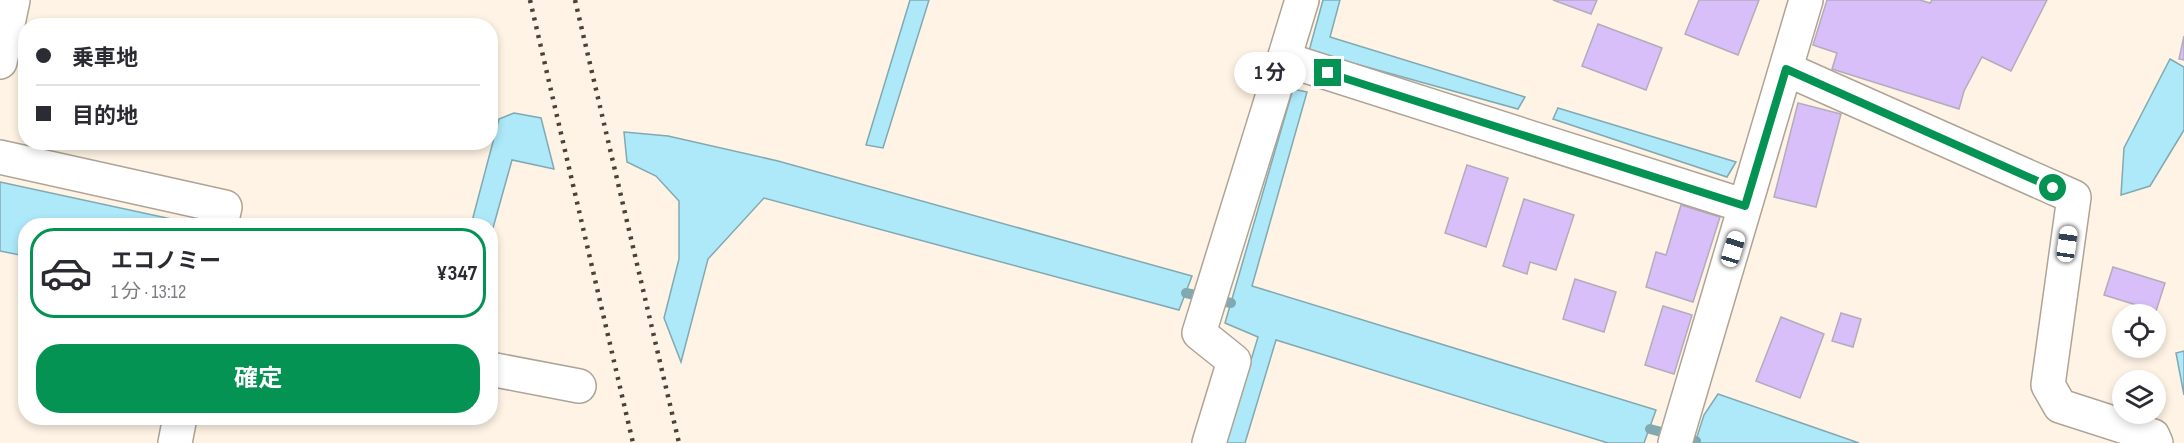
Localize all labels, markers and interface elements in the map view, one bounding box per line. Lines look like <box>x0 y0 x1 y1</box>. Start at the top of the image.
text: 乗車地 <box>72 45 138 72</box>
callout: 1 分 <box>1235 52 1307 94</box>
route end <box>1314 59 1341 86</box>
text: 1 分 <box>1255 61 1285 85</box>
text: 目的地 <box>72 103 138 130</box>
route start <box>2039 174 2066 201</box>
car <box>2056 225 2078 263</box>
car <box>1719 229 1747 269</box>
icon: car <box>39 246 93 300</box>
text: エコノミー <box>111 248 221 275</box>
text: ¥347 <box>436 260 477 287</box>
text: 1 分 · 13:12 <box>111 280 186 304</box>
map controls <box>2112 304 2166 424</box>
button: locate <box>2112 304 2166 358</box>
button: 確定 <box>36 344 480 413</box>
button: layers <box>2112 370 2166 424</box>

